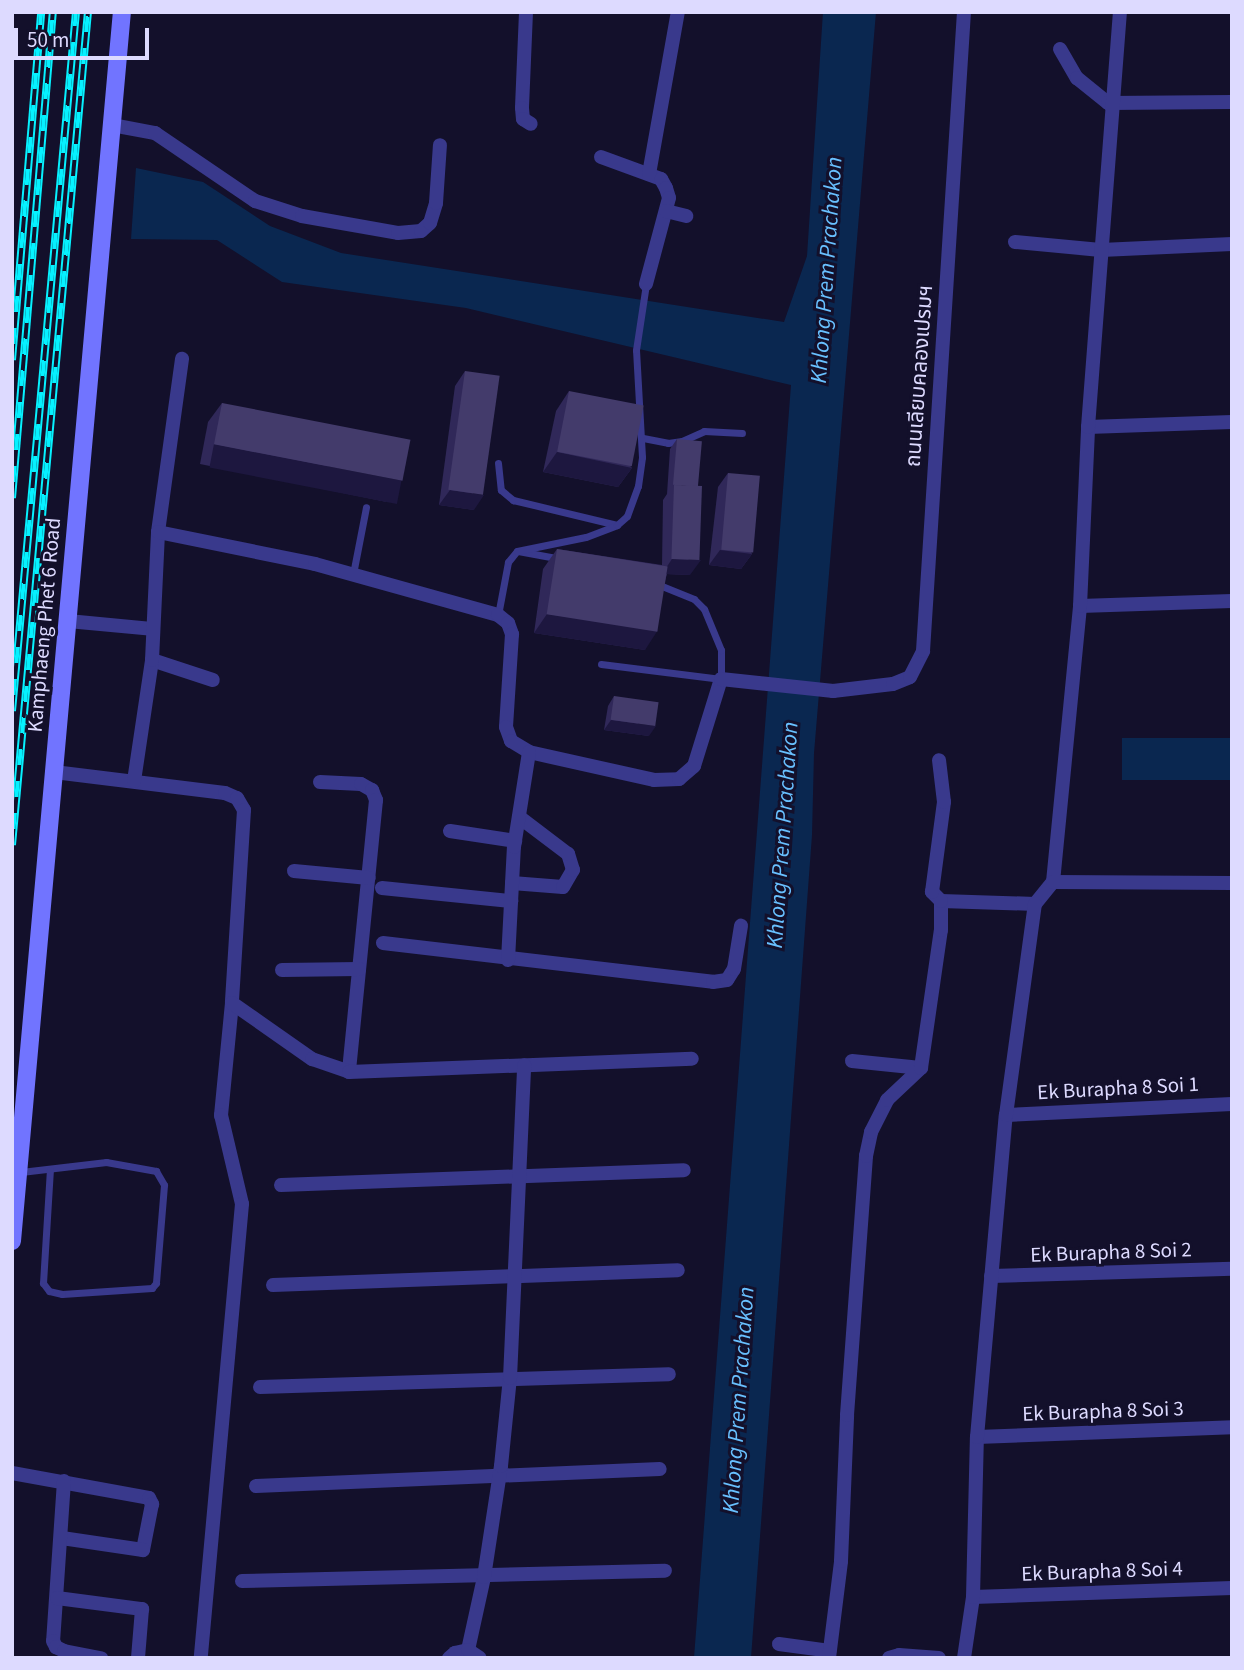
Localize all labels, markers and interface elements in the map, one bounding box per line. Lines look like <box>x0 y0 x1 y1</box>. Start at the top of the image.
scale bar <box>18 14 152 58</box>
text: 50 m <box>27 25 69 55</box>
water label: Khlong Prem Prachakon <box>805 156 849 384</box>
street label: ถนนเลียบคลองเปรมฯ <box>900 284 938 468</box>
street label: Kamphaeng Phet 6 Road <box>22 517 66 733</box>
water label: Khlong Prem Prachakon <box>761 721 805 949</box>
street label: Ek Burapha 8 Soi 1 <box>1037 1071 1199 1105</box>
street label: Ek Burapha 8 Soi 2 <box>1030 1237 1192 1267</box>
water label: Khlong Prem Prachakon <box>717 1286 761 1514</box>
street label: Ek Burapha 8 Soi 3 <box>1022 1396 1184 1426</box>
street label: Ek Burapha 8 Soi 4 <box>1021 1556 1183 1586</box>

